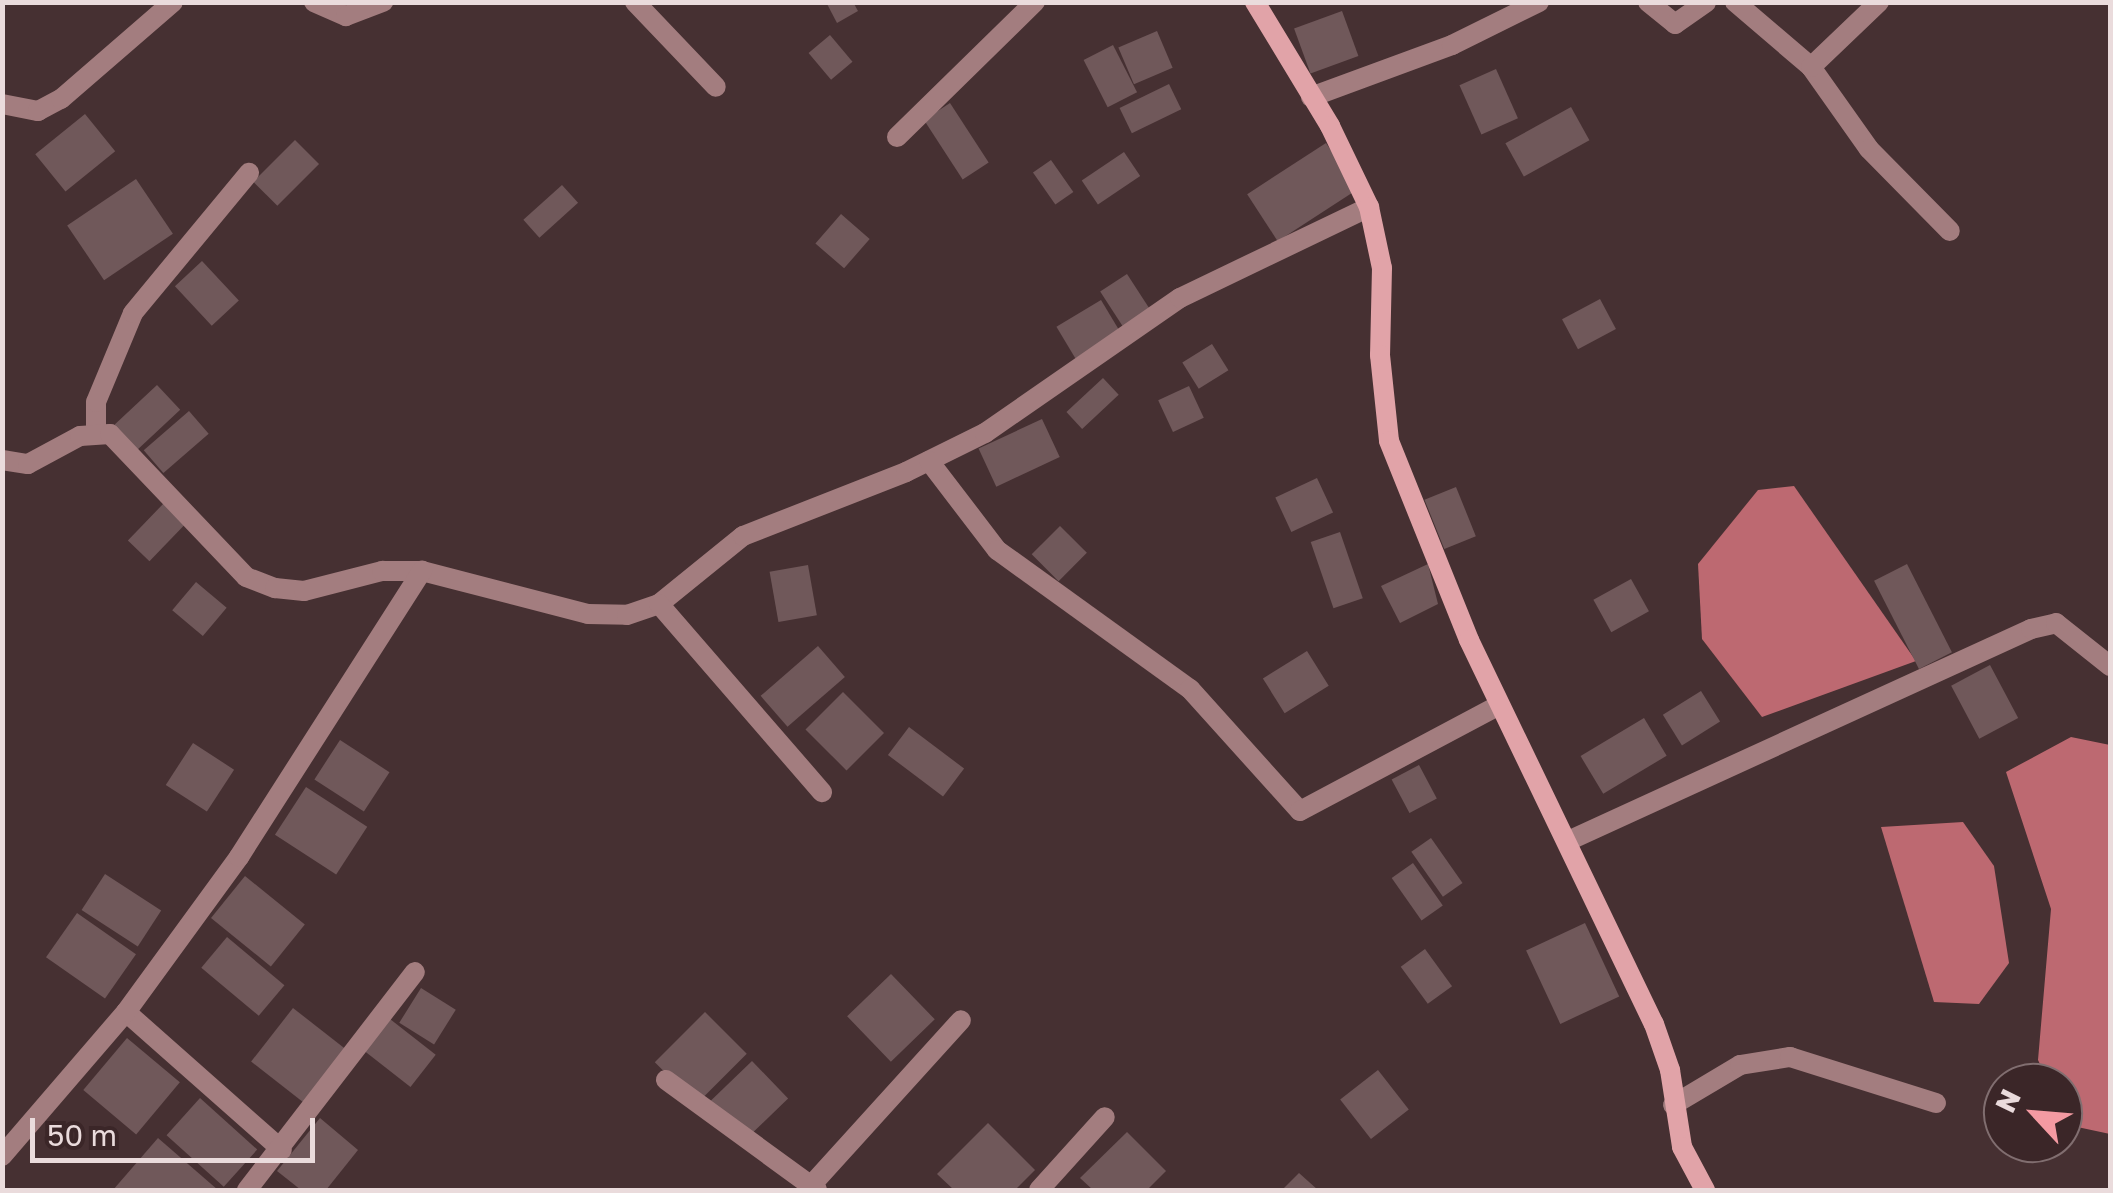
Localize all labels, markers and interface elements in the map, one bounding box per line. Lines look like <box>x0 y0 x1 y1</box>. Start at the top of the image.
north arrow <box>1983 1063 2083 1163</box>
text: N <box>1988 1084 2027 1117</box>
scale bar <box>35 1098 320 1160</box>
text: 50 m <box>47 1117 117 1153</box>

